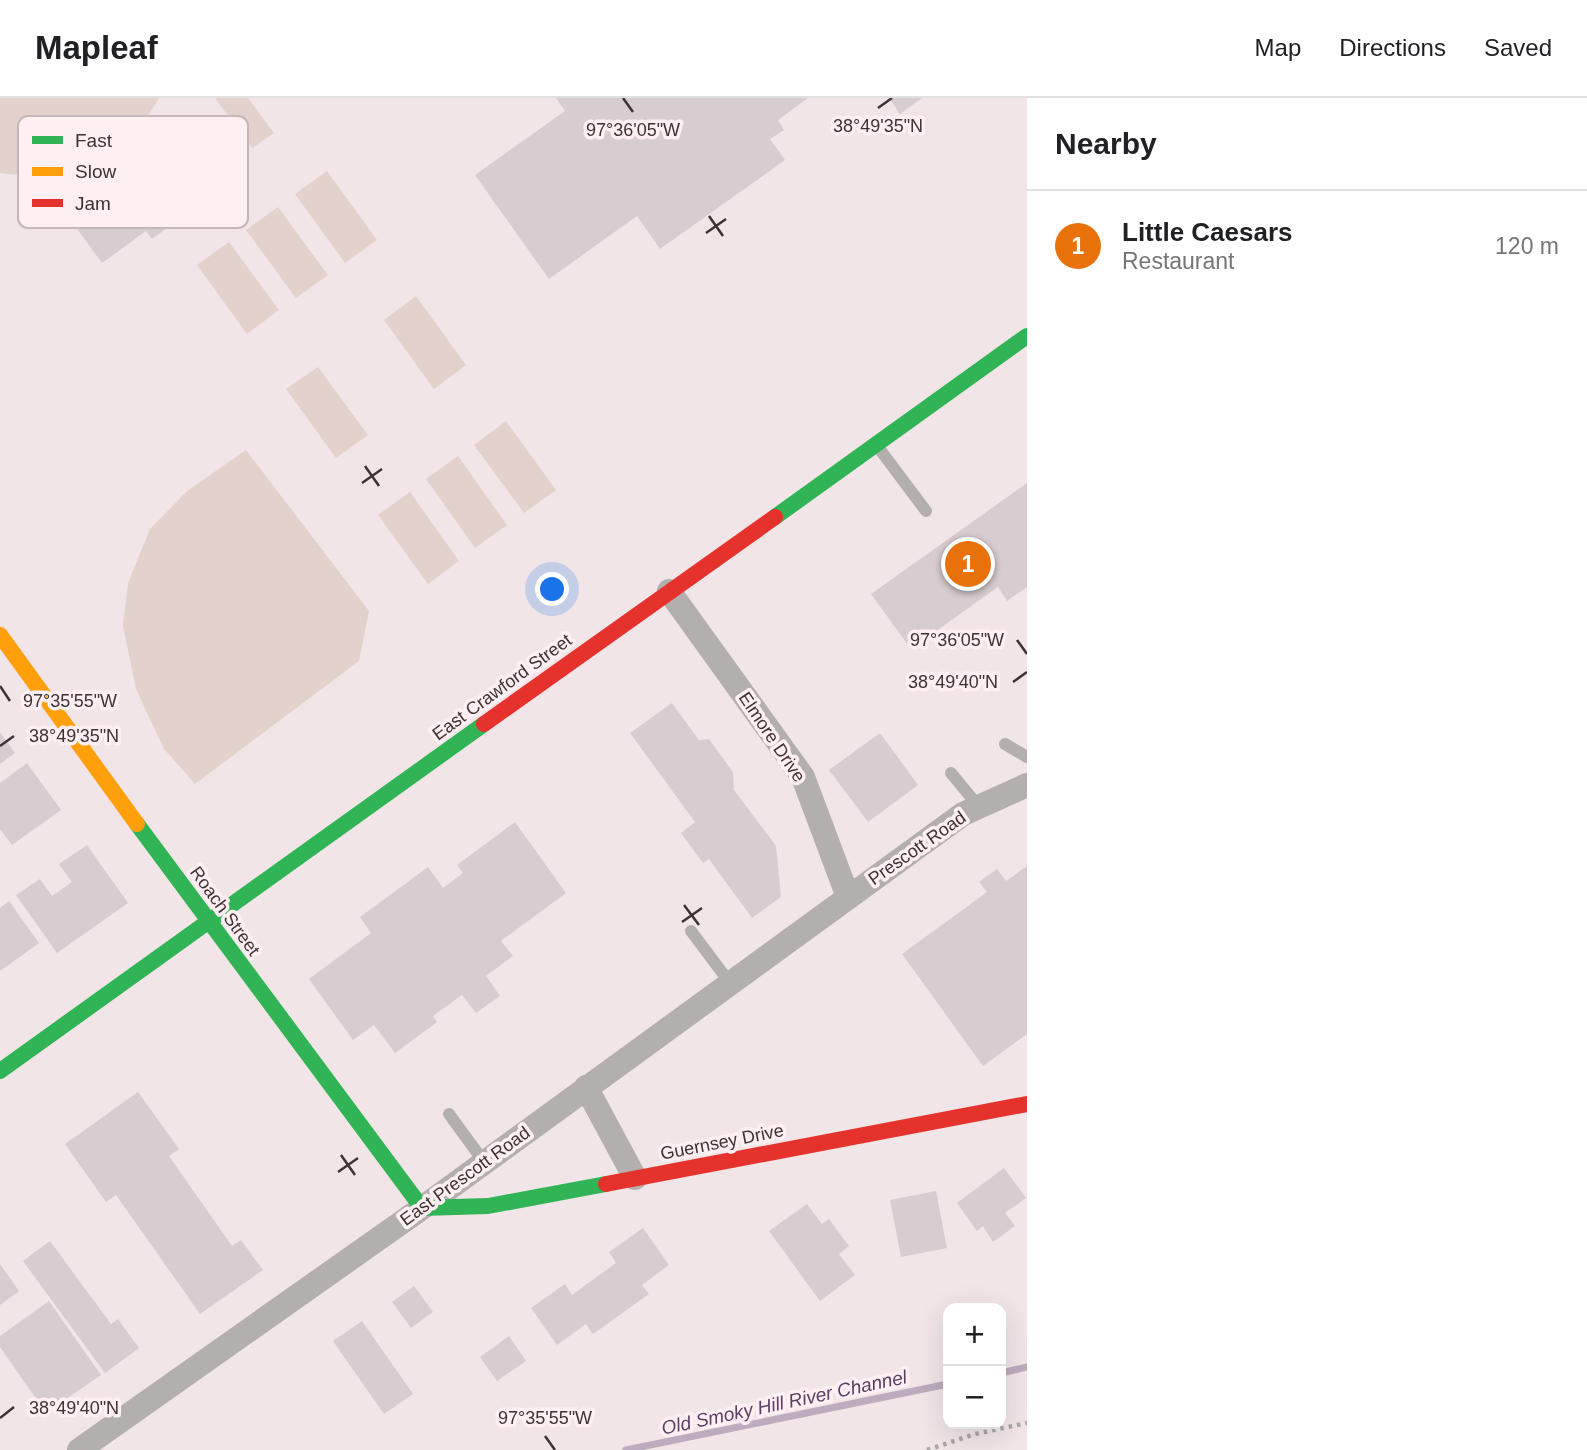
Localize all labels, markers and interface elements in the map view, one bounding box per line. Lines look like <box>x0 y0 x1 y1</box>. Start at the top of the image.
text: Mapleaf <box>35 29 158 66</box>
text: Map <box>1255 34 1301 61</box>
text: Directions <box>1339 34 1446 61</box>
text: Saved <box>1484 34 1552 61</box>
legend <box>18 116 248 228</box>
text: 38°49'35"N <box>833 116 923 136</box>
text: 97°36'05"W <box>586 120 680 140</box>
text: Nearby <box>1055 127 1157 160</box>
text: Fast <box>75 130 113 151</box>
text: Slow <box>75 161 116 182</box>
text: Jam <box>75 193 111 214</box>
text: Little Caesars <box>1122 217 1293 247</box>
text: 1 <box>1072 233 1084 259</box>
text: 120 m <box>1495 233 1559 259</box>
text: Restaurant <box>1122 248 1235 274</box>
pin: 1 <box>945 538 991 590</box>
your location <box>535 572 569 606</box>
street label: East Crawford Street <box>429 630 575 744</box>
text: 97°36'05"W <box>910 630 1004 650</box>
text: 38°49'40"N <box>908 672 998 692</box>
street label: Elmore Drive <box>735 688 809 786</box>
text: 97°35'55"W <box>23 691 117 711</box>
text: 38°49'35"N <box>29 726 119 746</box>
street label: Prescott Road <box>865 807 969 889</box>
street label: Roach Street <box>186 863 264 959</box>
street label: Guernsey Drive <box>659 1120 785 1164</box>
street label: East Prescott Road <box>396 1122 534 1230</box>
map controls <box>943 1303 1006 1429</box>
button: + <box>943 1303 1006 1366</box>
water label: Old Smoky Hill River Channel <box>660 1366 909 1439</box>
button: − <box>943 1366 1006 1429</box>
text: 38°49'40"N <box>29 1398 119 1418</box>
text: 97°35'55"W <box>498 1408 592 1428</box>

